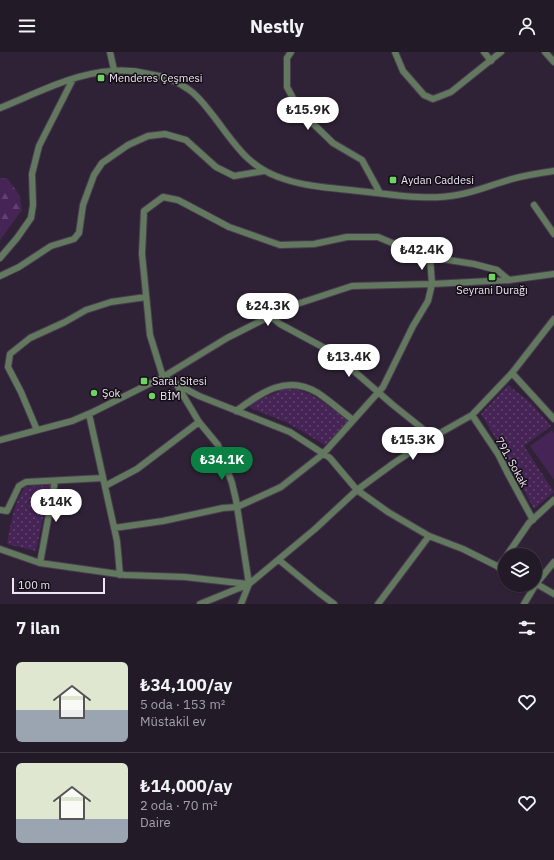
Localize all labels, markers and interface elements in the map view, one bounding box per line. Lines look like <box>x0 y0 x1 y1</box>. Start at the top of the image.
icon: menu <box>16 15 38 37</box>
text: Nestly <box>250 15 304 38</box>
icon: person <box>516 15 538 37</box>
place label: Menderes Çeşmesi <box>109 71 203 85</box>
marker: Menderes Çeşmesi <box>96 73 106 83</box>
pin: ₺15.9K <box>275 97 341 131</box>
text: ₺15.9K <box>286 101 330 118</box>
place label: Aydan Caddesi <box>401 173 474 187</box>
marker: Aydan Caddesi <box>388 175 398 185</box>
pin: ₺42.4K <box>389 237 455 271</box>
text: ₺42.4K <box>400 241 444 258</box>
marker: Seyrani Durağı <box>487 272 497 282</box>
place label: Seyrani Durağı <box>456 283 528 297</box>
pin: ₺24.3K <box>235 293 301 327</box>
text: ₺24.3K <box>246 297 290 314</box>
pin: ₺13.4K <box>316 344 382 378</box>
text: ₺13.4K <box>327 348 371 365</box>
place label: Saral Sitesi <box>152 374 207 388</box>
marker: Saral Sitesi <box>139 376 149 386</box>
place label: Şok <box>102 386 121 400</box>
marker: Şok <box>89 388 99 398</box>
place label: BİM <box>160 389 181 403</box>
marker: BİM <box>147 391 157 401</box>
pin: ₺15.3K <box>380 427 446 461</box>
text: ₺15.3K <box>391 431 435 448</box>
street label: 791. Sokak <box>492 434 532 490</box>
pin: ₺34.1K <box>189 447 255 481</box>
text: ₺34.1K <box>200 451 244 468</box>
pin: ₺14K <box>32 489 80 523</box>
text: ₺14K <box>40 493 72 510</box>
map controls <box>498 548 542 592</box>
button: layers <box>498 548 542 592</box>
scale bar <box>12 576 105 595</box>
text: 100 m <box>18 578 50 592</box>
text: 7 ilan <box>16 617 60 639</box>
icon: filters <box>516 617 538 639</box>
text: ₺34,100/ay <box>140 674 232 696</box>
icon: home <box>48 678 96 726</box>
icon: heart <box>516 691 538 713</box>
text: 5 oda · 153 m² <box>140 696 225 713</box>
text: Müstakil ev <box>140 713 206 730</box>
text: ₺14,000/ay <box>140 775 232 797</box>
icon: home <box>48 779 96 827</box>
icon: heart <box>516 792 538 814</box>
text: 2 oda · 70 m² <box>140 797 218 814</box>
text: Daire <box>140 814 171 831</box>

